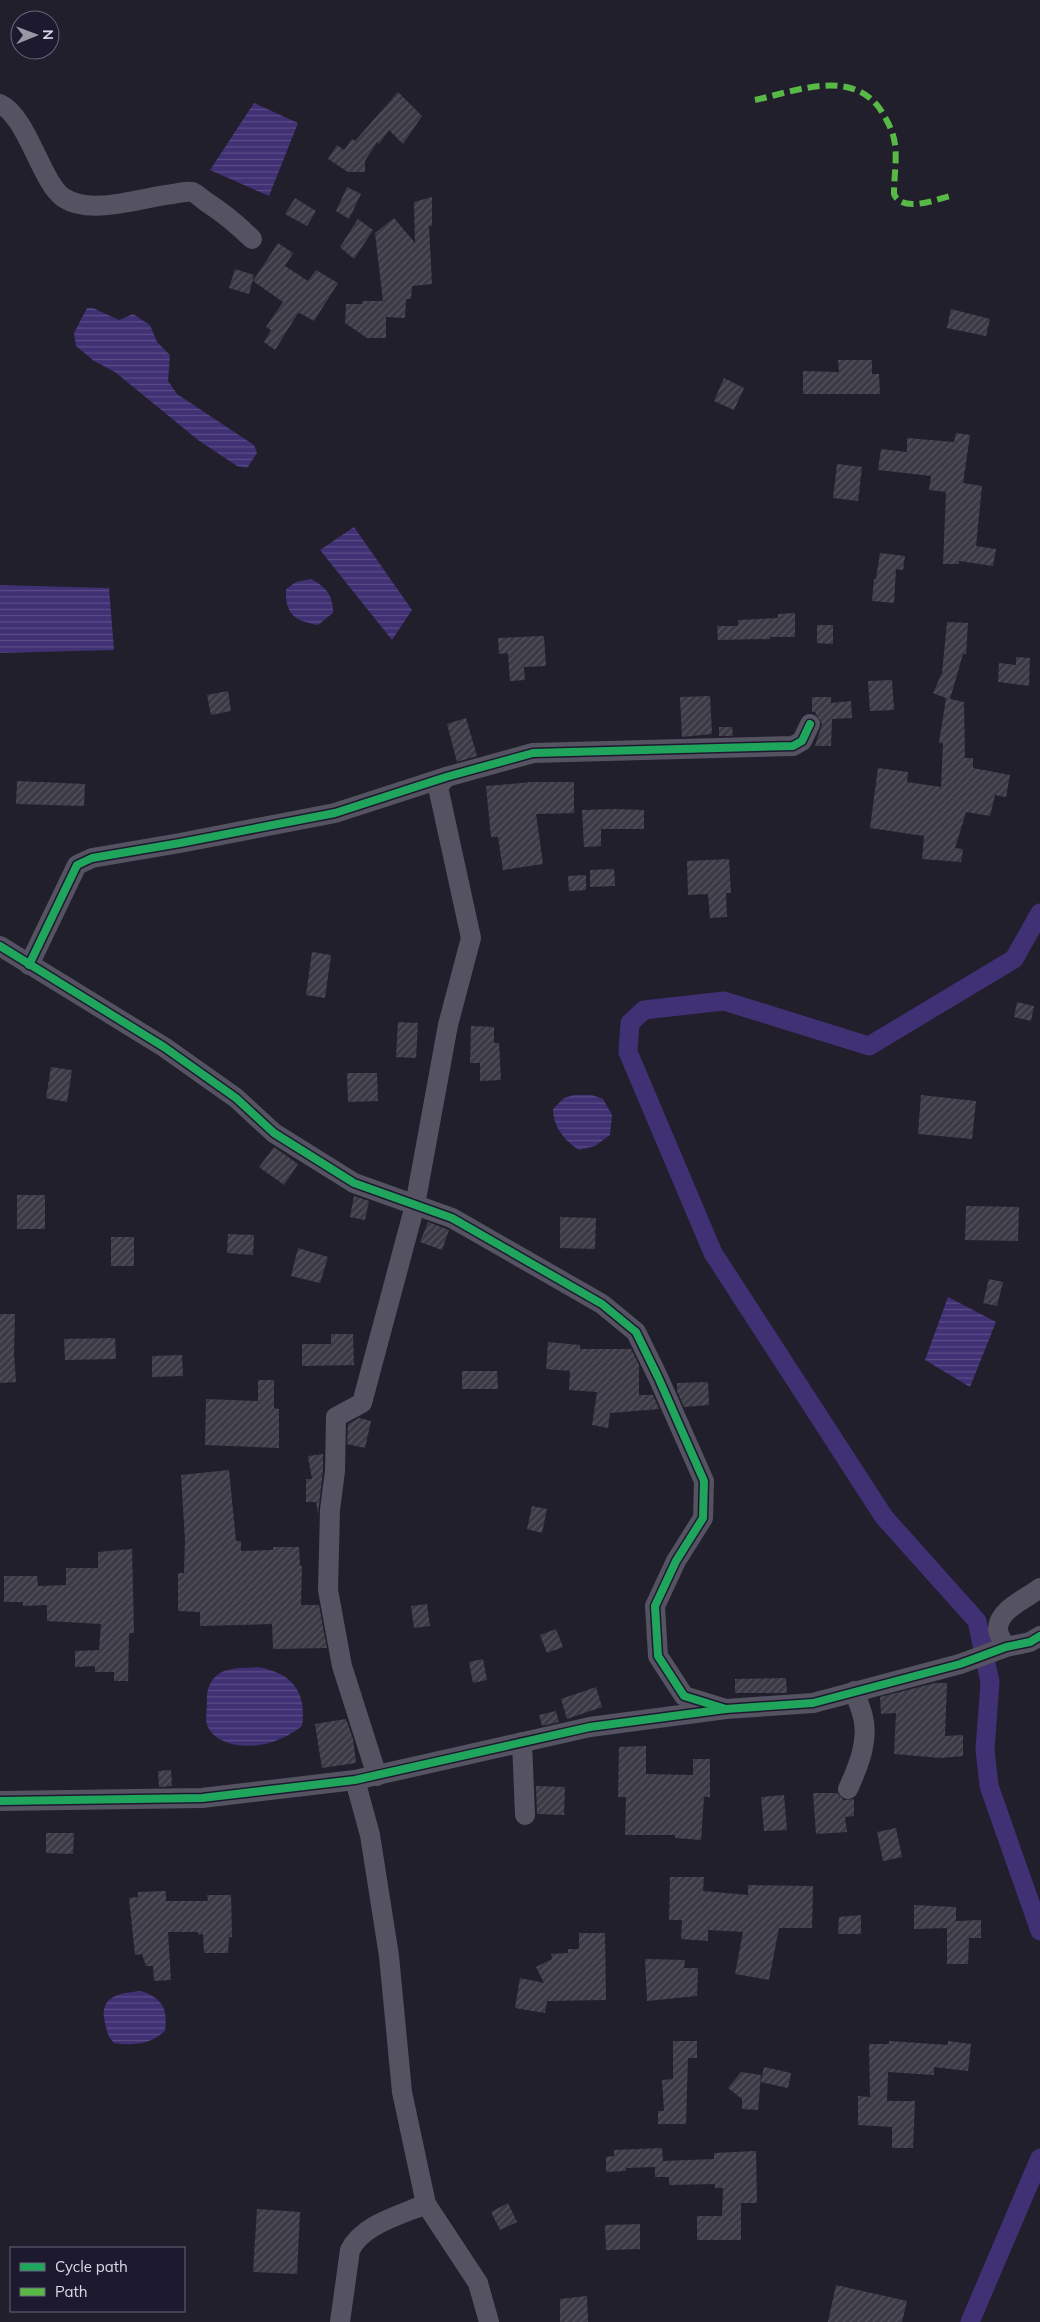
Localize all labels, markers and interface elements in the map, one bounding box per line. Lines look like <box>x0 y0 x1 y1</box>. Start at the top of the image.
north arrow <box>10 10 60 60</box>
text: N <box>39 29 57 40</box>
legend <box>10 2247 185 2312</box>
text: Cycle path <box>55 2257 128 2276</box>
text: Path <box>55 2282 87 2301</box>

